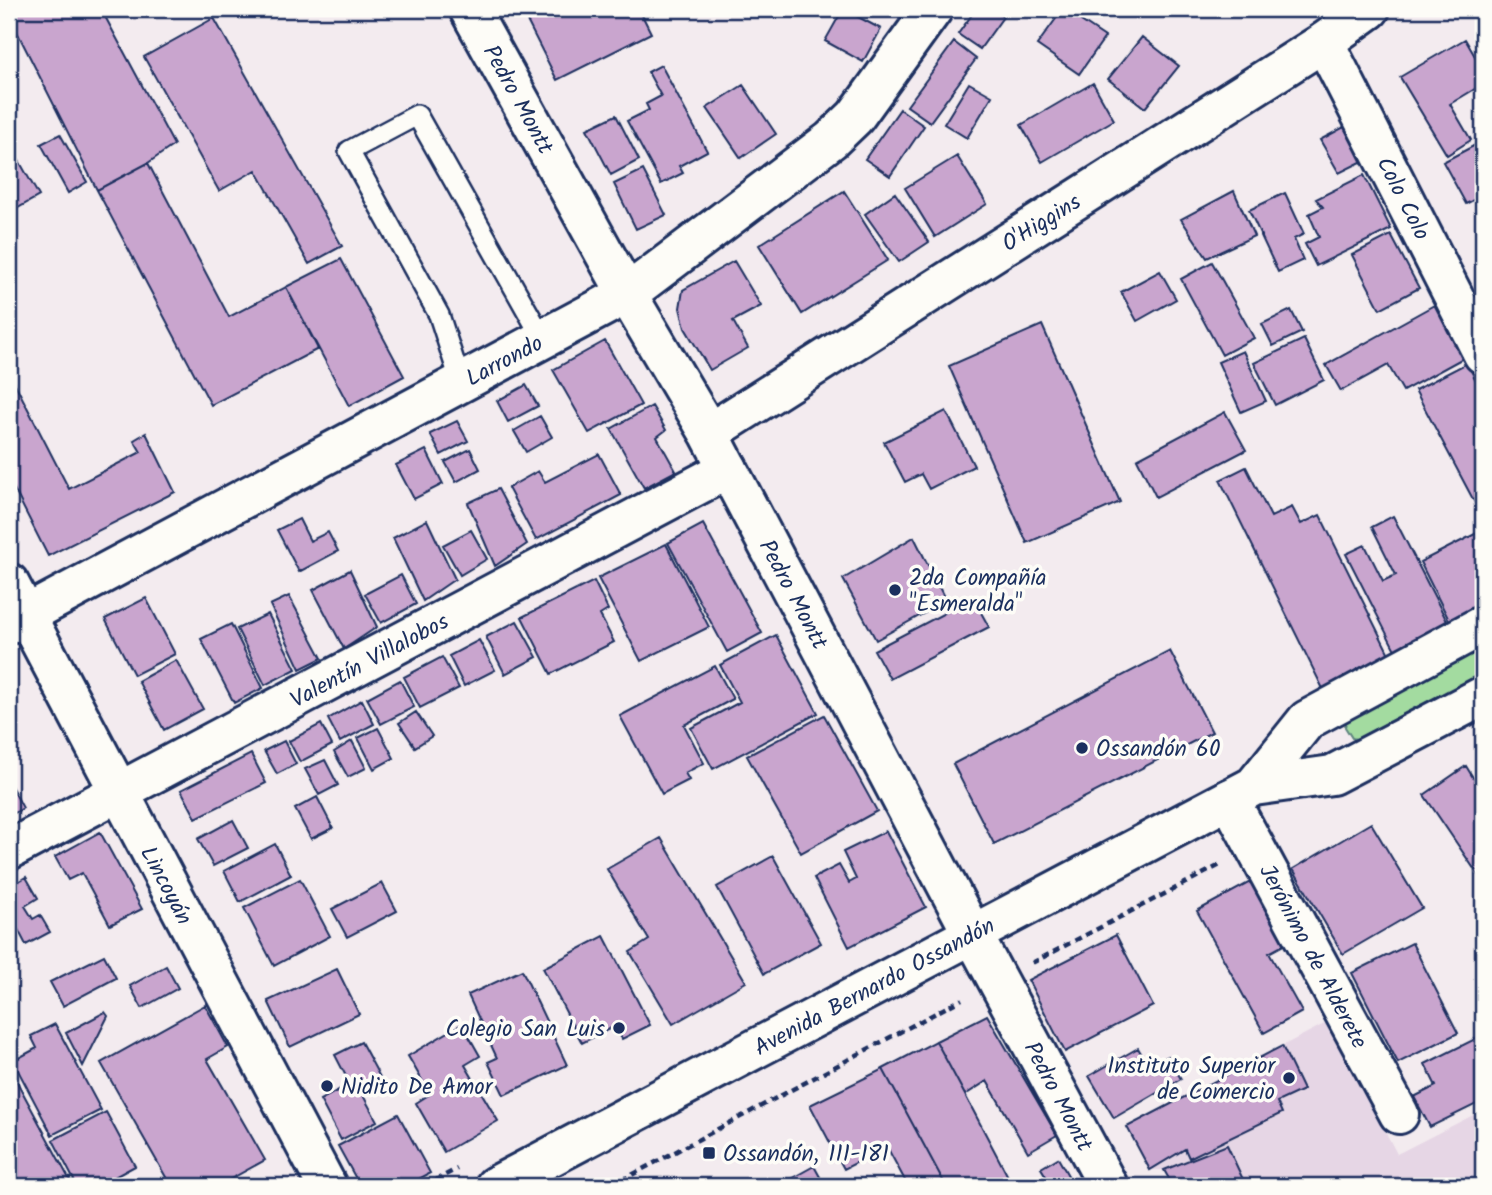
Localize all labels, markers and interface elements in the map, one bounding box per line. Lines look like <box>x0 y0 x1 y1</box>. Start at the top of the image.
street label: Pedro Montt <box>472 39 563 162</box>
street label: Colo Colo <box>1366 151 1439 247</box>
street label: O'Higgins <box>995 185 1089 262</box>
street label: Larrondo <box>460 326 550 397</box>
street label: Pedro Montt <box>748 533 837 657</box>
place label: 2da Compañía "Esmeralda" <box>909 561 1047 623</box>
marker: 2da Compañía "Esmeralda" <box>887 582 903 598</box>
street label: Valentín Villalobos <box>284 605 456 719</box>
place label: Ossandón 60 <box>1096 732 1220 768</box>
marker: Ossandón 60 <box>1074 740 1090 756</box>
street label: Lincoyán <box>129 840 201 932</box>
street label: Jerónimo de Alderete <box>1248 858 1376 1056</box>
street label: Avenida Bernardo Ossandón <box>748 909 1002 1067</box>
place label: Colegio San Luis <box>445 1012 605 1048</box>
marker: Colegio San Luis <box>611 1020 627 1036</box>
street label: Pedro Montt <box>1013 1035 1102 1159</box>
place label: Instituto Superior de Comercio <box>1107 1049 1276 1111</box>
place label: Nidito De Amor <box>341 1070 494 1106</box>
marker: Instituto Superior de Comercio <box>1281 1070 1297 1086</box>
marker: Nidito De Amor <box>319 1078 335 1094</box>
place label: Ossandón, 111-181 <box>723 1137 889 1173</box>
marker: Ossandón, 111-181 <box>701 1145 717 1161</box>

